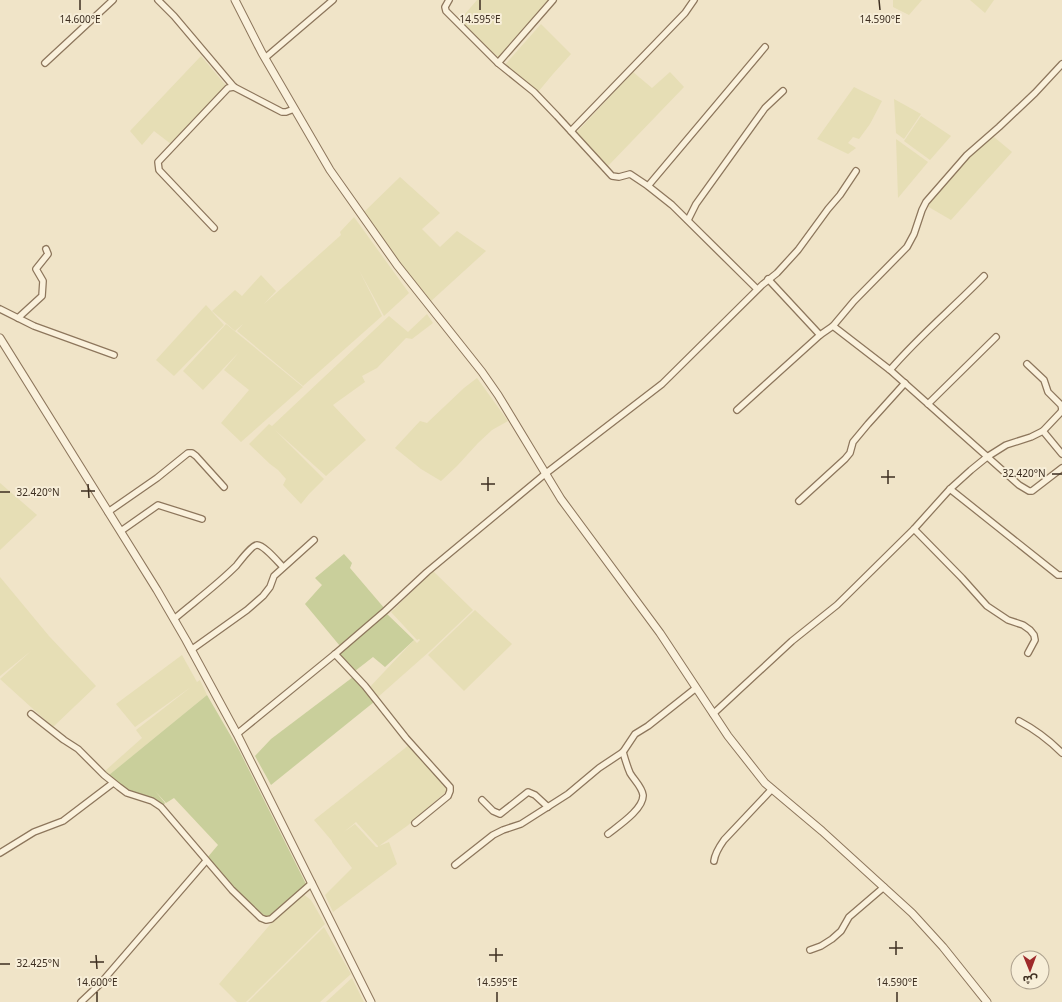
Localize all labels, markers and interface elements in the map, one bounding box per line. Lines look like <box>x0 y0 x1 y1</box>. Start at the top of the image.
text: 14.600°E <box>59 9 101 30</box>
text: 14.595°E <box>459 9 501 30</box>
text: 14.590°E <box>859 9 901 30</box>
text: 32.420°N <box>1002 463 1046 484</box>
text: 32.420°N <box>16 482 60 503</box>
north arrow <box>1010 950 1050 990</box>
text: 32.425°N <box>16 953 60 974</box>
text: ش <box>1022 968 1038 991</box>
text: 14.600°E <box>76 972 118 993</box>
text: 14.595°E <box>476 972 518 993</box>
text: 14.590°E <box>876 972 918 993</box>

